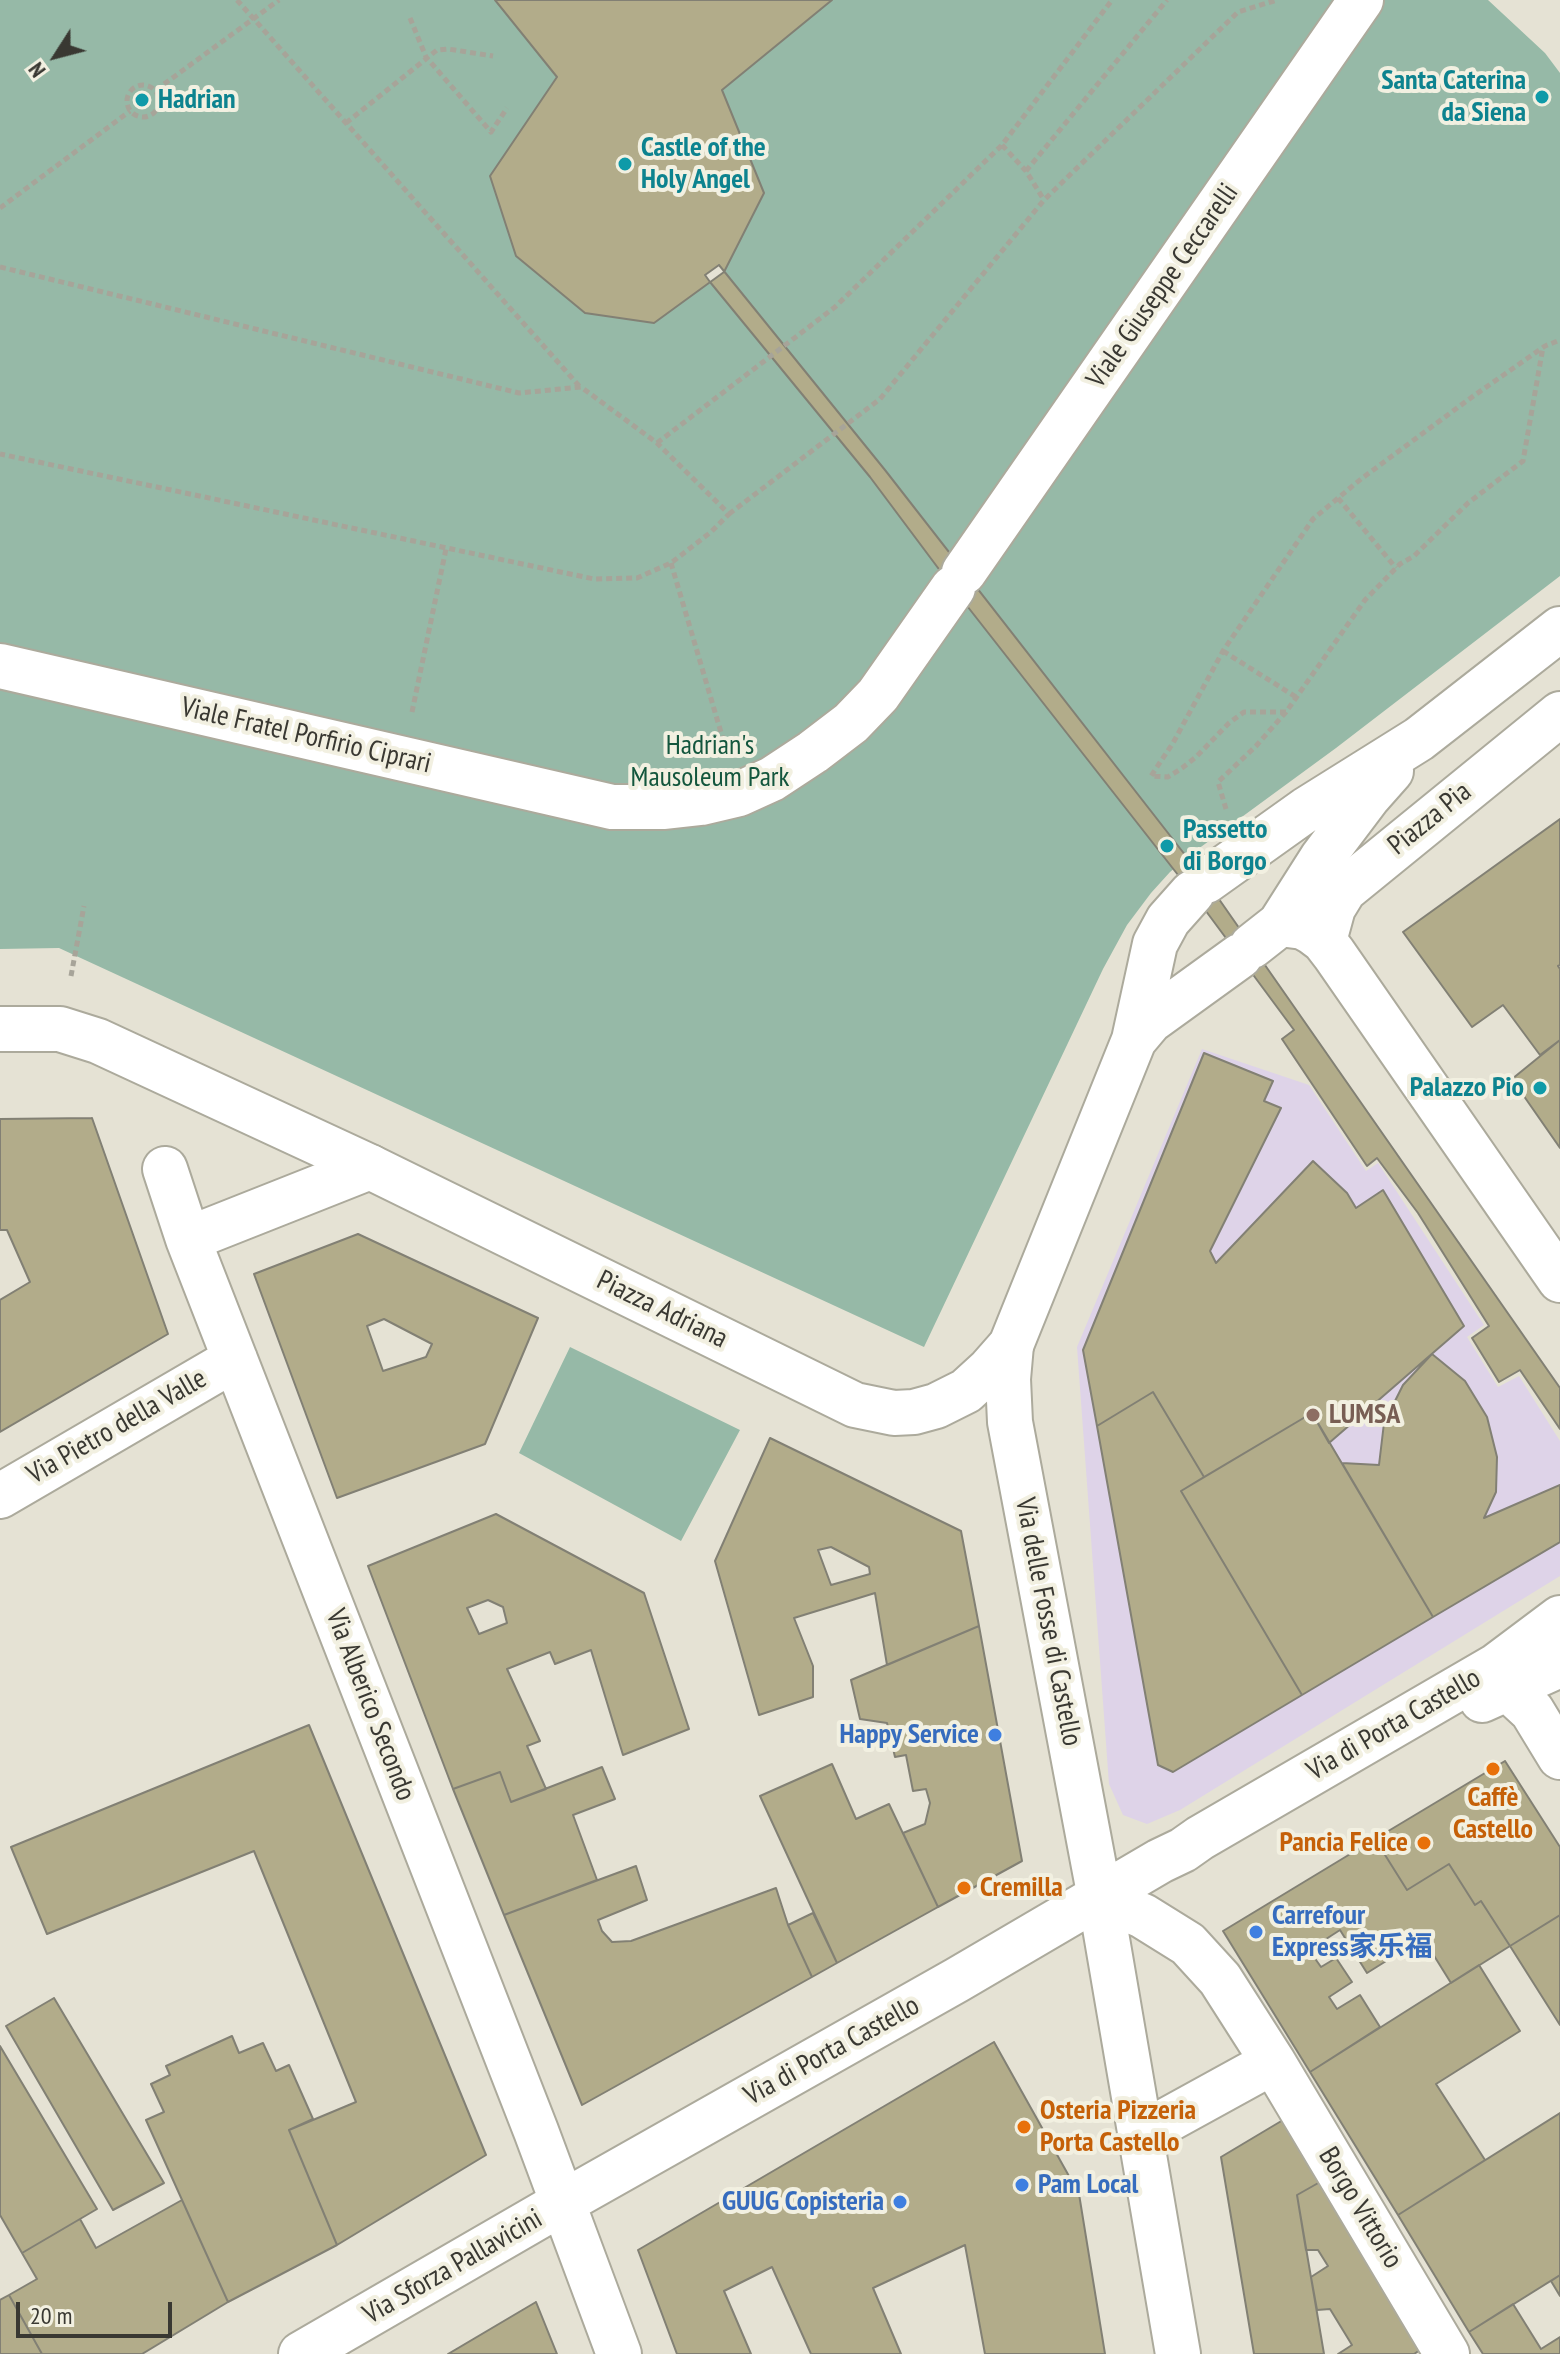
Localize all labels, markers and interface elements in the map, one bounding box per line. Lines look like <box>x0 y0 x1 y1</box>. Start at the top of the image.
north arrow <box>16 16 96 96</box>
text: N <box>22 57 51 83</box>
place label: Santa Caterina da Siena <box>1381 64 1526 130</box>
place label: Hadrian <box>158 83 236 117</box>
marker: Santa Caterina da Siena <box>1533 88 1551 106</box>
marker: Hadrian <box>133 91 151 109</box>
place label: Castle of the Holy Angel <box>641 131 766 197</box>
marker: Castle of the Holy Angel <box>616 155 634 173</box>
street label: Viale Giuseppe Ceccarelli <box>1080 177 1246 395</box>
street label: Viale Fratel Porfirio Ciprari <box>178 691 434 781</box>
park label: Hadrian's Mausoleum Park <box>631 729 789 795</box>
street label: Piazza Pia <box>1382 775 1478 863</box>
place label: Passetto di Borgo <box>1183 813 1267 879</box>
marker: Passetto di Borgo <box>1158 837 1176 855</box>
place label: Palazzo Pio <box>1410 1071 1524 1105</box>
marker: Palazzo Pio <box>1531 1079 1549 1097</box>
street label: Piazza Adriana <box>591 1264 733 1356</box>
street label: Via Pietro della Valle <box>21 1362 213 1492</box>
place label: LUMSA <box>1329 1398 1400 1432</box>
marker: LUMSA <box>1304 1406 1322 1424</box>
street label: Via delle Fosse di Castello <box>1007 1495 1089 1749</box>
street label: Via Alberico Secondo <box>318 1605 422 1805</box>
street label: Via di Porta Castello <box>1301 1662 1487 1788</box>
place label: Happy Service <box>839 1718 979 1752</box>
marker: Happy Service <box>986 1726 1004 1744</box>
marker: Caffè Castello <box>1484 1760 1502 1778</box>
place label: Caffè Castello <box>1453 1781 1533 1847</box>
place label: Pancia Felice <box>1280 1826 1408 1860</box>
marker: Pancia Felice <box>1415 1834 1433 1852</box>
place label: Cremilla <box>980 1871 1063 1905</box>
marker: Cremilla <box>955 1879 973 1897</box>
place label: Carrefour Express家乐福 <box>1272 1899 1433 1965</box>
marker: Carrefour Express家乐福 <box>1247 1923 1265 1941</box>
street label: Via di Porta Castello <box>739 1989 925 2113</box>
place label: Osteria Pizzeria Porta Castello <box>1040 2094 1196 2160</box>
marker: Osteria Pizzeria Porta Castello <box>1015 2118 1033 2136</box>
street label: Borgo Vittorio <box>1311 2141 1409 2275</box>
place label: Pam Local <box>1038 2168 1138 2202</box>
marker: Pam Local <box>1013 2176 1031 2194</box>
place label: GUUG Copisteria <box>722 2185 884 2219</box>
marker: GUUG Copisteria <box>891 2193 909 2211</box>
street label: Via Sforza Pallavicini <box>358 2202 548 2332</box>
scale bar <box>20 2286 176 2336</box>
text: 20 m <box>30 2300 72 2331</box>

